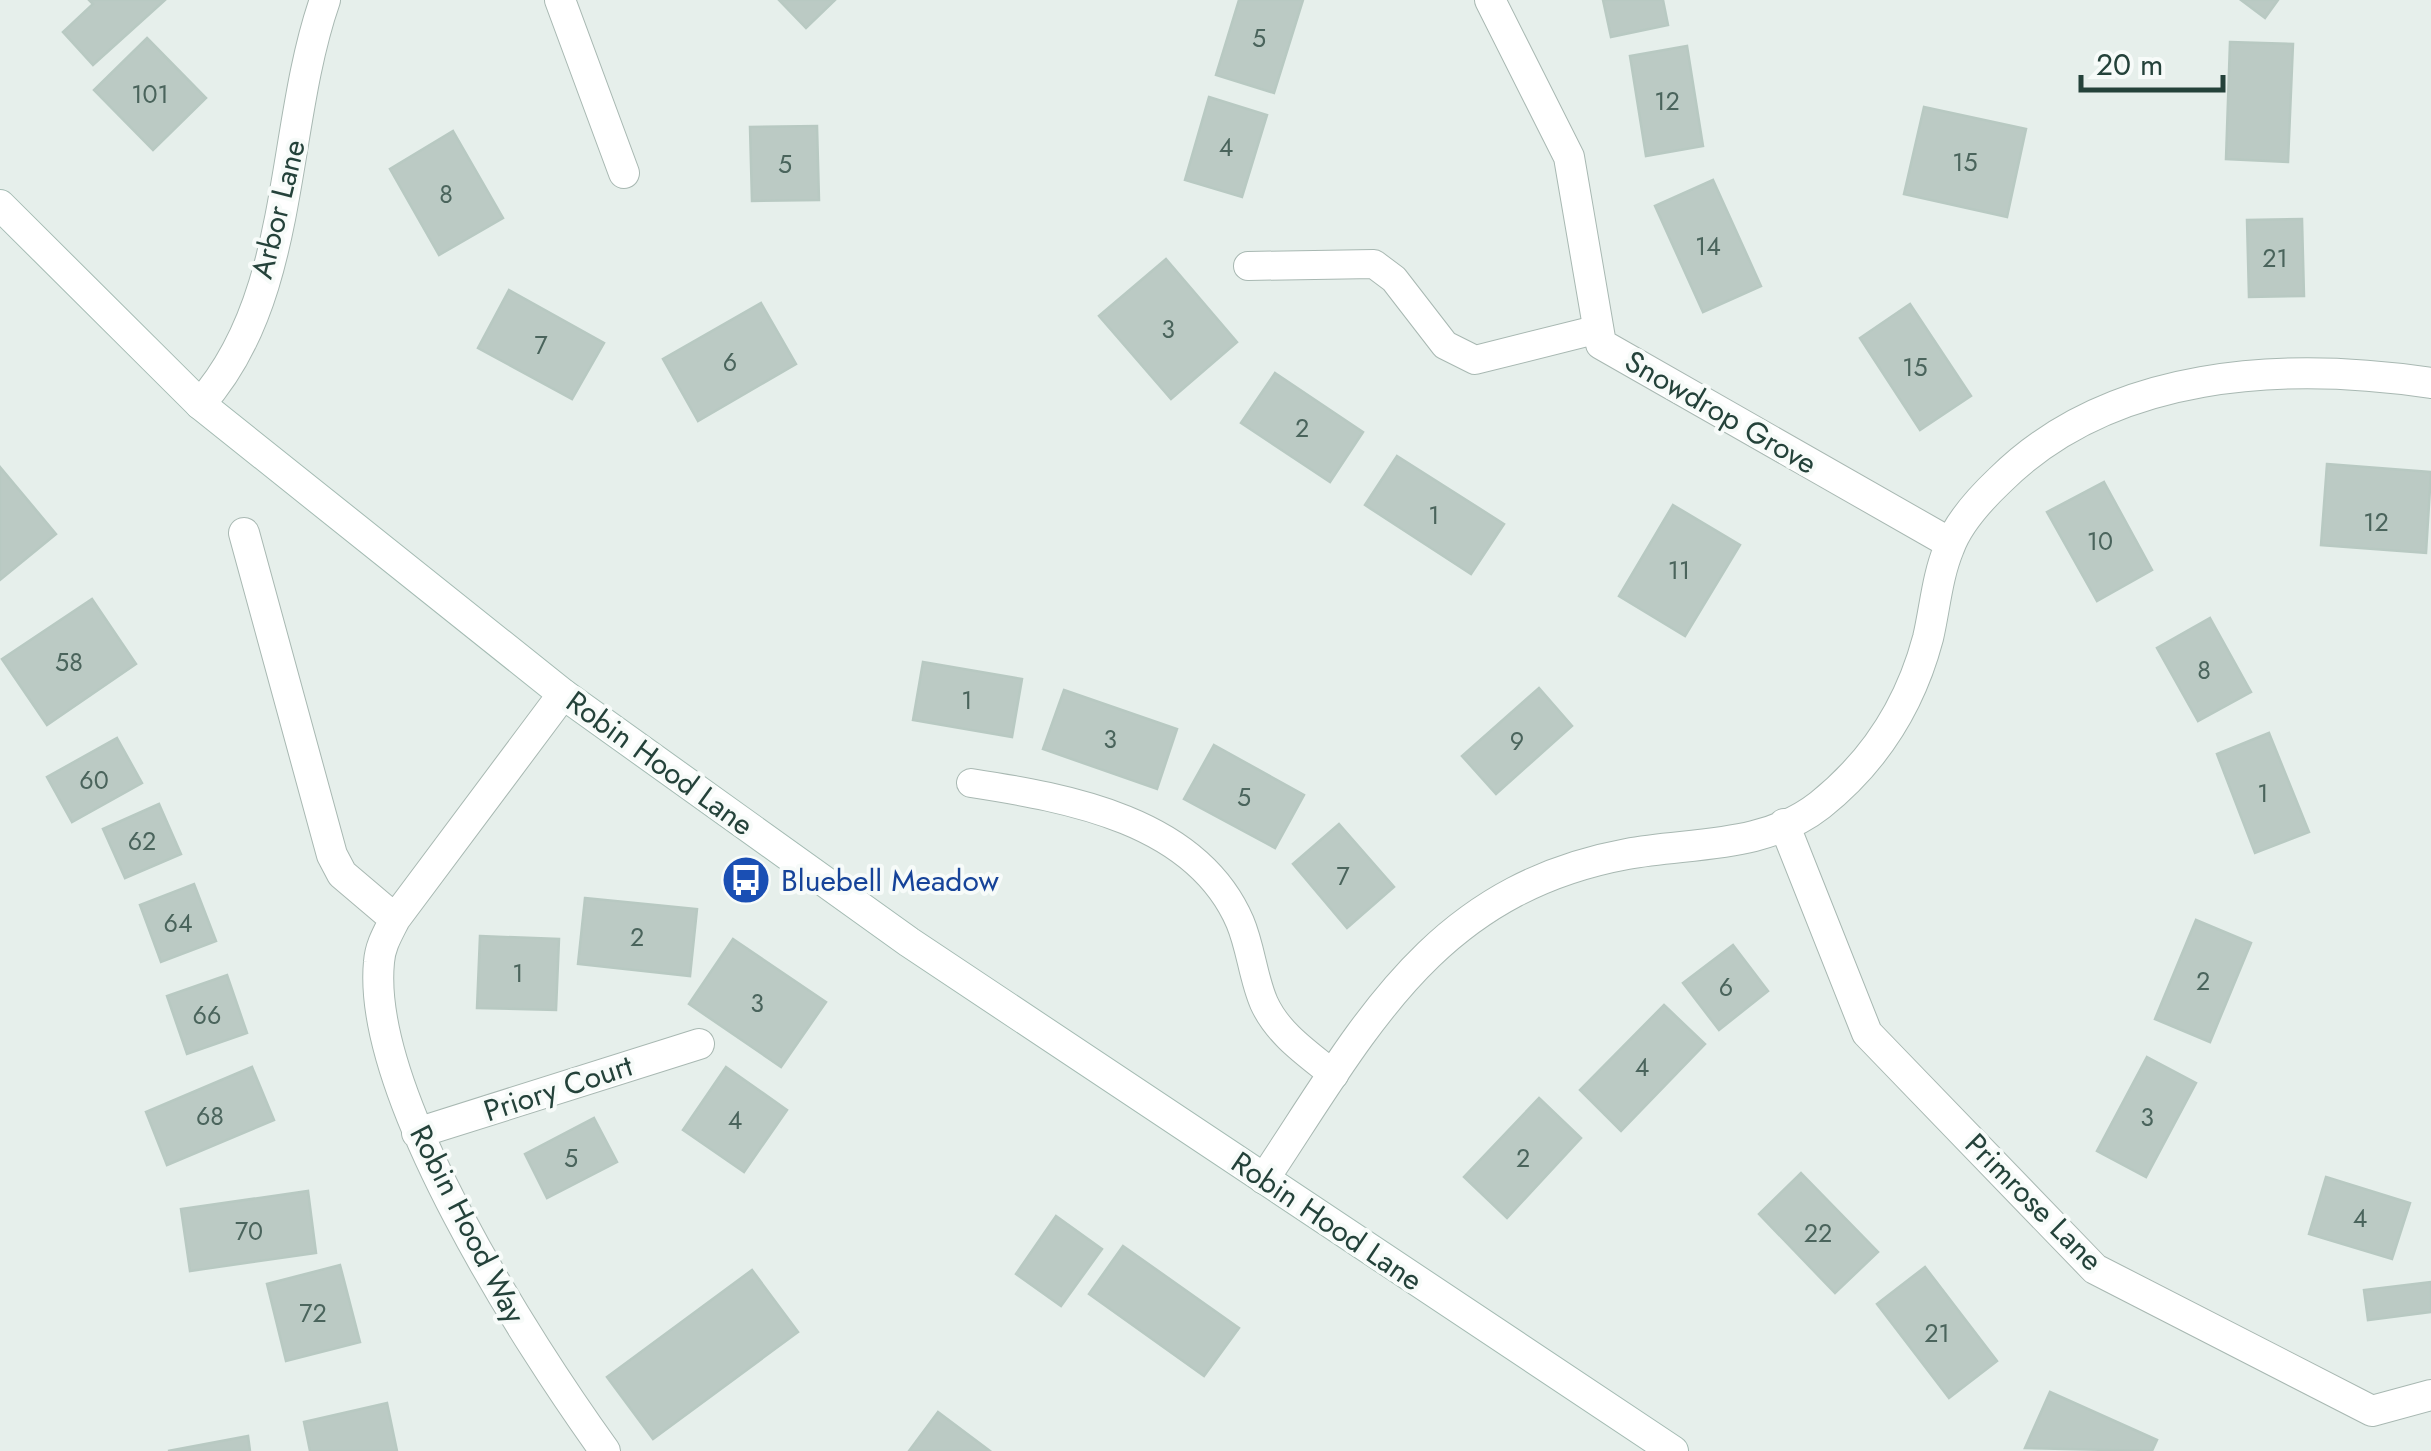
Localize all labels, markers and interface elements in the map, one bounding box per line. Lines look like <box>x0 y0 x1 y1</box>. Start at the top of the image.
house number: 5 <box>1252 20 1266 56</box>
scale bar <box>2081 30 2224 92</box>
text: 20 m <box>2096 43 2163 86</box>
house number: 101 <box>131 76 169 112</box>
house number: 12 <box>1654 83 1680 119</box>
house number: 4 <box>1219 129 1233 165</box>
street label: Arbor Lane <box>240 135 316 283</box>
house number: 15 <box>1952 144 1978 180</box>
house number: 5 <box>778 146 792 182</box>
house number: 8 <box>439 176 453 212</box>
house number: 14 <box>1695 228 1721 264</box>
house number: 21 <box>2262 240 2288 276</box>
house number: 3 <box>1161 311 1175 347</box>
house number: 7 <box>534 327 548 363</box>
street label: Snowdrop Grove <box>1617 340 1825 484</box>
house number: 6 <box>723 344 737 380</box>
house number: 15 <box>1902 349 1928 385</box>
house number: 2 <box>1295 410 1309 446</box>
house number: 1 <box>1428 497 1440 533</box>
house number: 12 <box>2363 504 2389 540</box>
house number: 10 <box>2087 523 2113 559</box>
house number: 11 <box>1668 552 1690 588</box>
house number: 58 <box>55 644 83 680</box>
house number: 8 <box>2197 652 2211 688</box>
street label: Robin Hood Lane <box>557 680 763 846</box>
house number: 1 <box>961 682 973 718</box>
house number: 3 <box>1103 721 1117 757</box>
house number: 9 <box>1510 723 1524 759</box>
house number: 60 <box>79 762 109 798</box>
house number: 1 <box>2257 775 2269 811</box>
house number: 5 <box>1237 779 1251 815</box>
house number: 62 <box>128 823 156 859</box>
bus stop icon: Bluebell Meadow <box>720 854 772 906</box>
house number: 7 <box>1336 858 1350 894</box>
place label: Bluebell Meadow <box>781 859 999 902</box>
house number: 64 <box>164 905 192 941</box>
house number: 2 <box>630 919 644 955</box>
house number: 1 <box>512 955 524 991</box>
house number: 2 <box>2196 963 2210 999</box>
house number: 6 <box>1719 969 1733 1005</box>
house number: 3 <box>750 985 764 1021</box>
house number: 66 <box>193 997 221 1033</box>
street label: Priory Court <box>478 1044 639 1132</box>
house number: 4 <box>1635 1049 1649 1085</box>
house number: 68 <box>196 1098 224 1134</box>
house number: 3 <box>2140 1099 2154 1135</box>
house number: 4 <box>728 1102 742 1138</box>
street label: Robin Hood Way <box>400 1117 537 1331</box>
street label: Primrose Lane <box>1955 1123 2113 1281</box>
house number: 5 <box>564 1140 578 1176</box>
house number: 2 <box>1516 1140 1530 1176</box>
street label: Robin Hood Lane <box>1223 1141 1431 1301</box>
house number: 4 <box>2353 1200 2367 1236</box>
house number: 70 <box>235 1213 263 1249</box>
house number: 22 <box>1804 1215 1832 1251</box>
house number: 72 <box>299 1295 327 1331</box>
house number: 21 <box>1924 1315 1950 1351</box>

